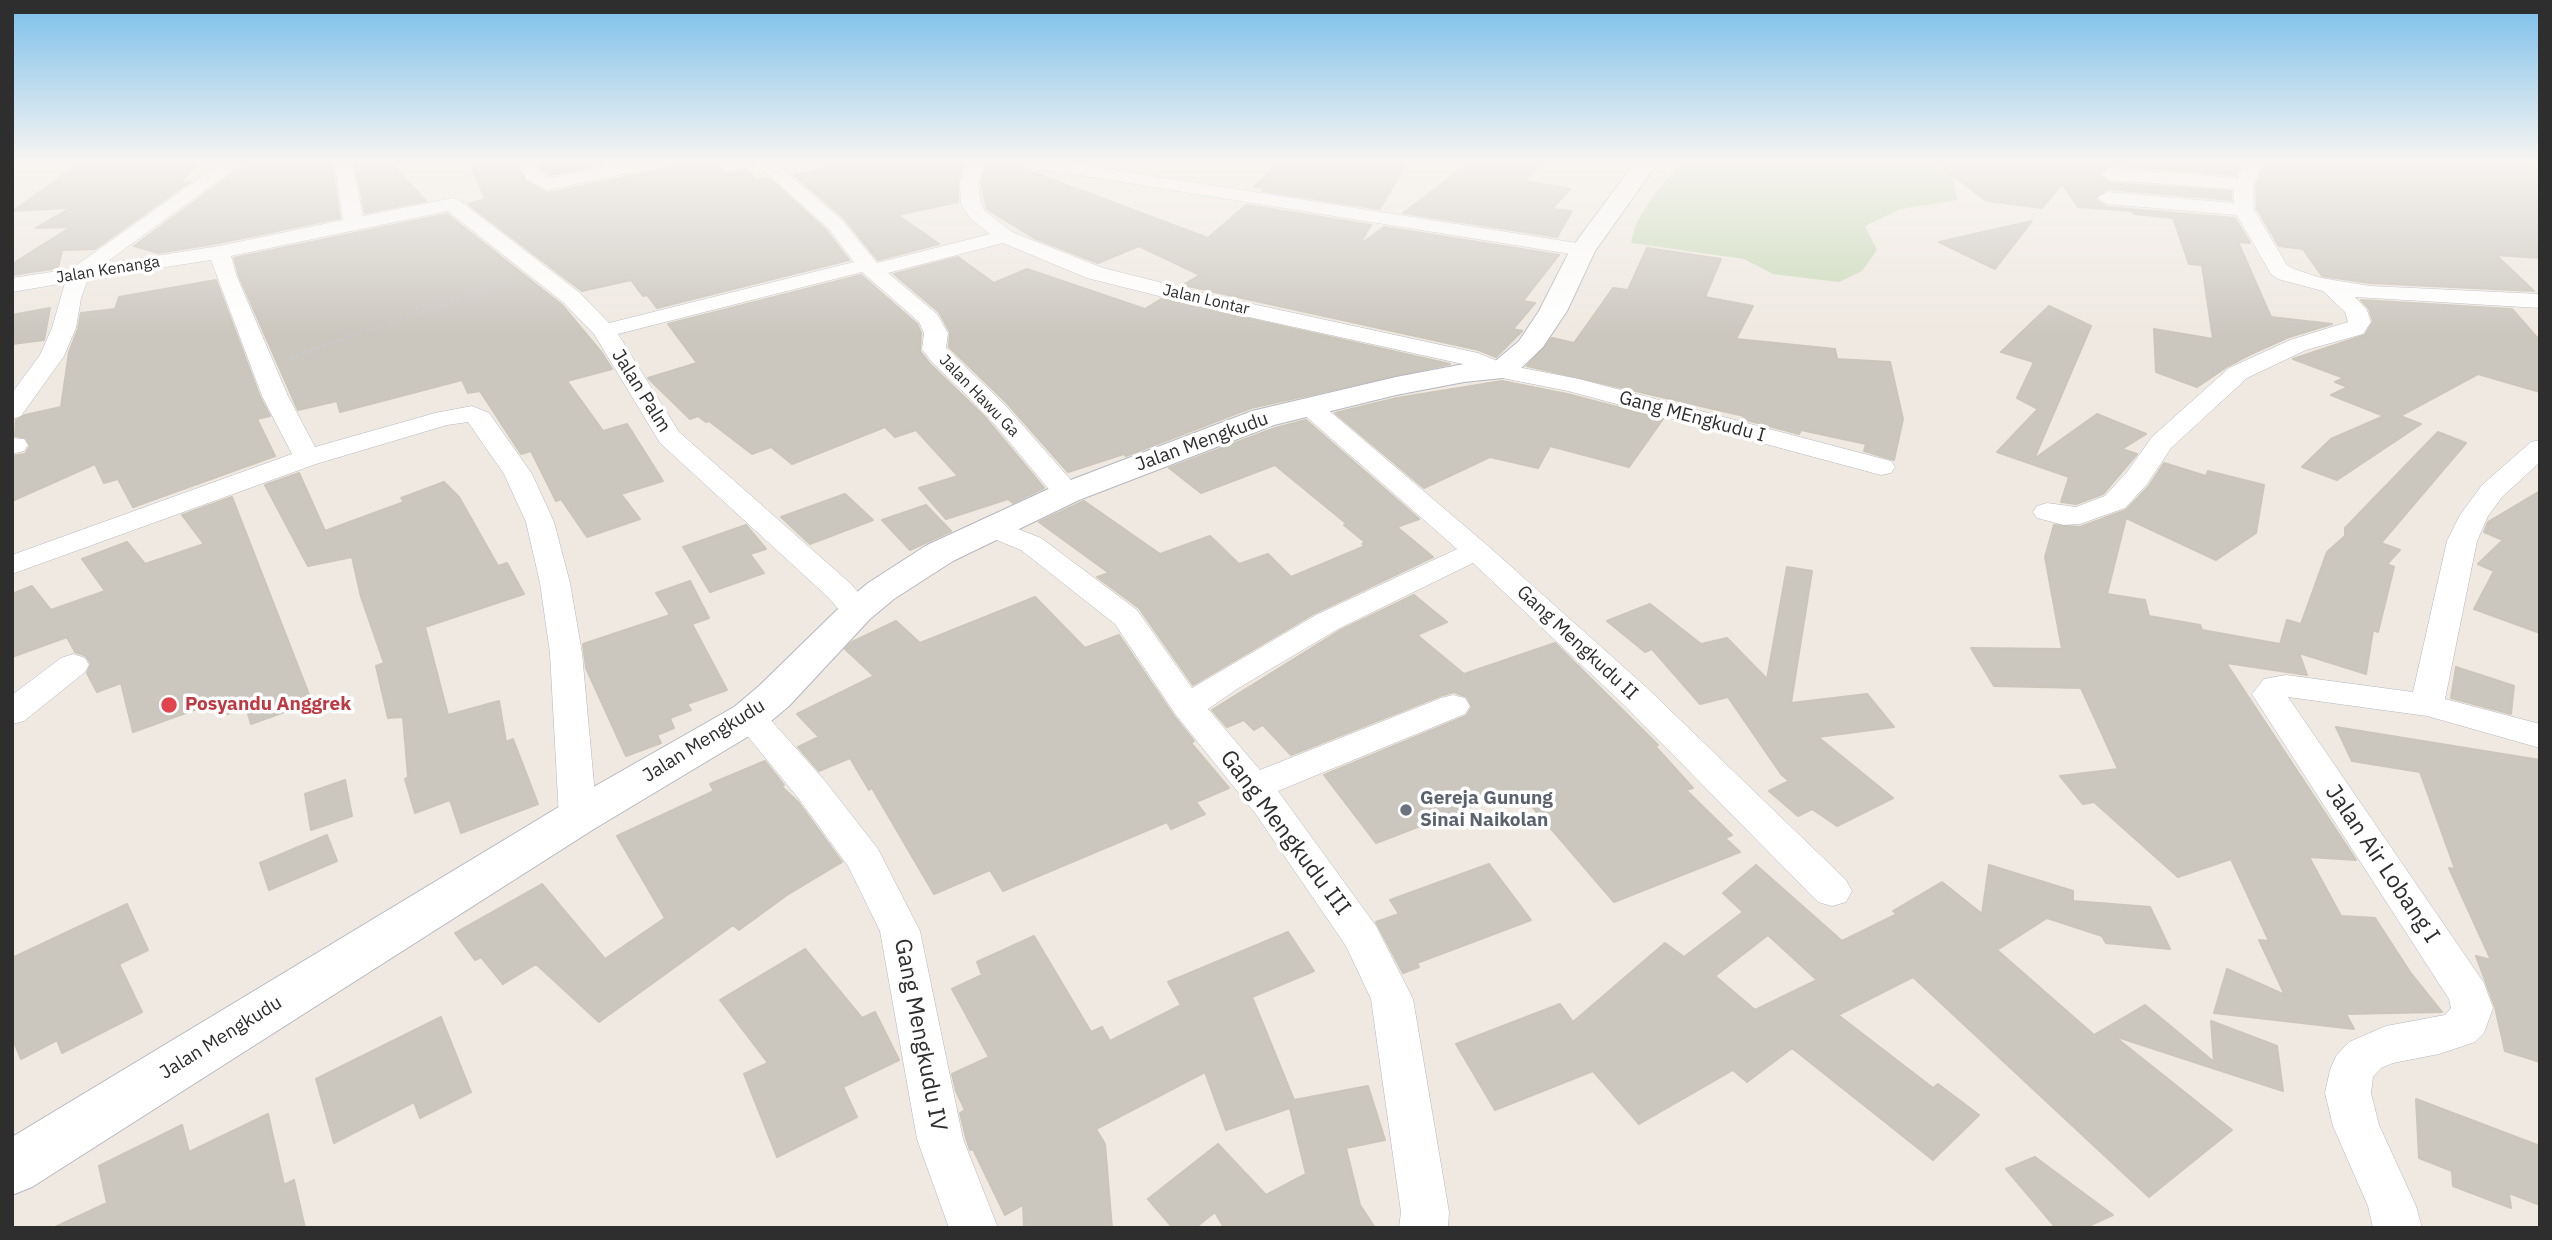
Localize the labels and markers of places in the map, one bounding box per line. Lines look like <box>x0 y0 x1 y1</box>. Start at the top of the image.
place label: Posyandu Anggrek <box>185 694 351 716</box>
marker: Posyandu Anggrek <box>159 695 179 715</box>
place label: Gereja Gunung Sinai Naikolan <box>1420 788 1553 832</box>
marker: Gereja Gunung Sinai Naikolan <box>1398 802 1414 818</box>

